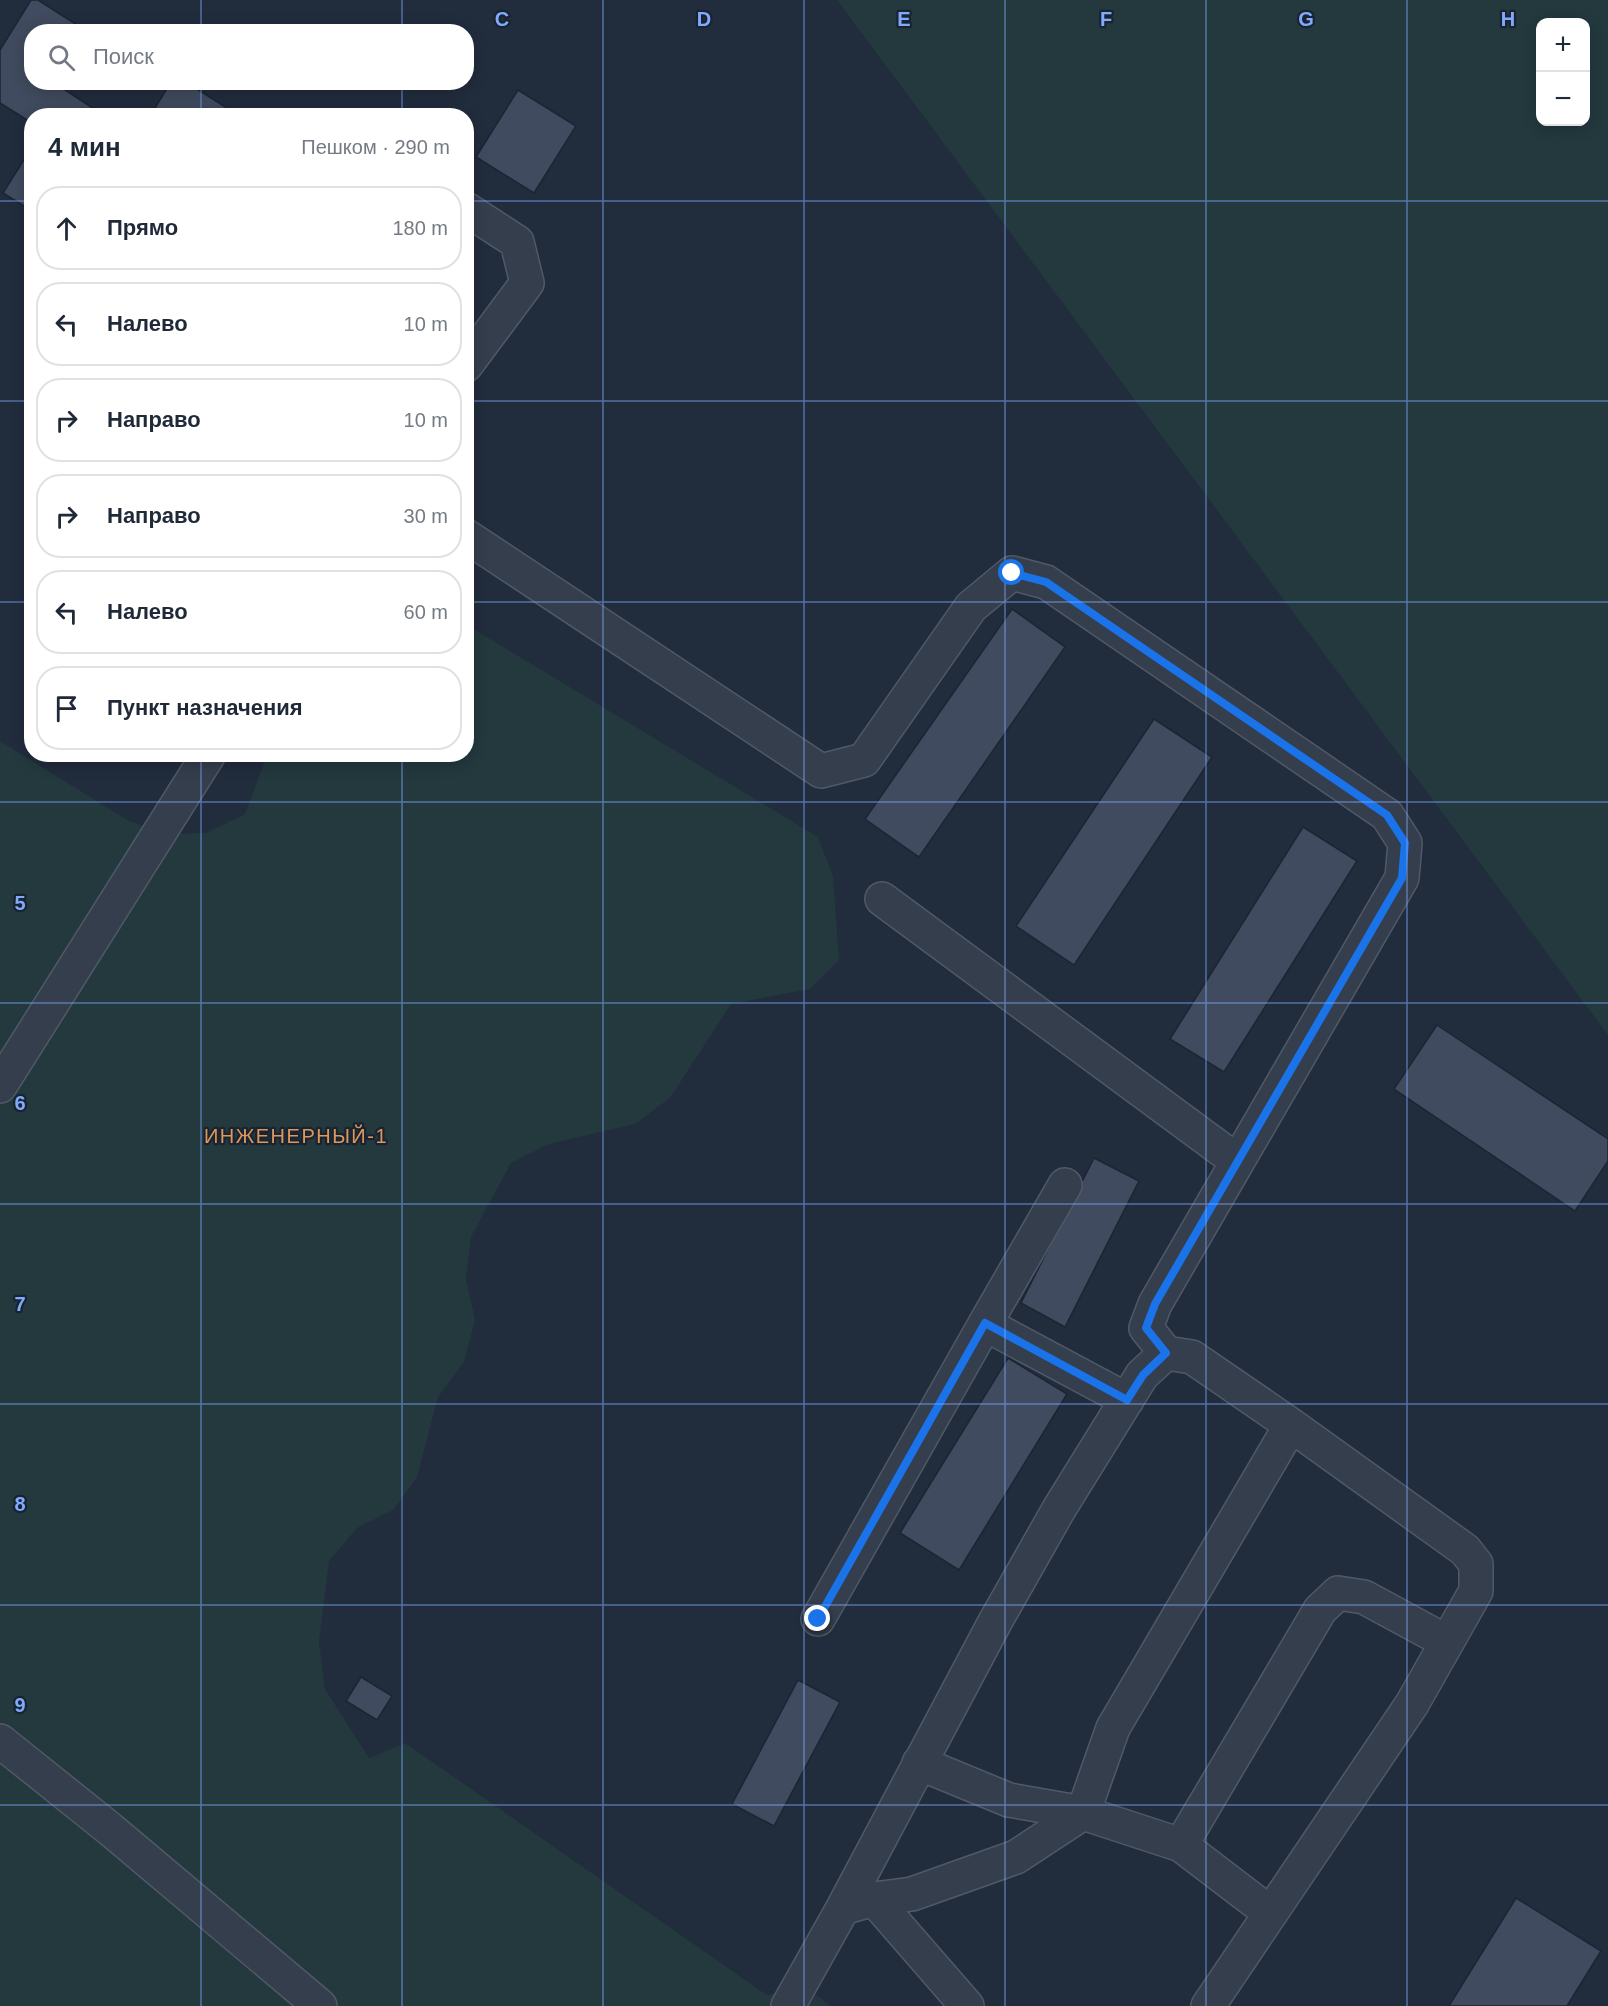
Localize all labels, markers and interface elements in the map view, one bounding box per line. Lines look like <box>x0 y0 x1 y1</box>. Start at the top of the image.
text: C <box>495 8 509 30</box>
text: D <box>697 8 711 30</box>
text: E <box>897 8 911 30</box>
text: F <box>1100 8 1112 30</box>
text: G <box>1298 8 1314 30</box>
text: H <box>1501 8 1515 30</box>
map controls <box>1536 18 1590 126</box>
button: + <box>1536 18 1590 72</box>
search box <box>24 24 474 90</box>
icon: search <box>45 41 78 74</box>
text: Поиск <box>93 44 154 69</box>
button: − <box>1536 72 1590 126</box>
text: 4 мин <box>48 132 121 162</box>
text: Пешком · 290 m <box>301 136 450 158</box>
icon: ahead <box>50 212 83 245</box>
text: Прямо <box>107 215 178 240</box>
text: 180 m <box>392 217 448 239</box>
icon: left <box>50 308 83 341</box>
text: Налево <box>107 311 188 336</box>
text: 10 m <box>404 313 448 335</box>
icon: right <box>50 404 83 437</box>
text: Направо <box>107 407 201 432</box>
text: 10 m <box>404 409 448 431</box>
icon: right <box>50 500 83 533</box>
text: Направо <box>107 503 201 528</box>
text: 30 m <box>404 505 448 527</box>
route start <box>998 559 1024 585</box>
icon: left <box>50 596 83 629</box>
text: Налево <box>107 599 188 624</box>
text: 60 m <box>404 601 448 623</box>
icon: arrive <box>50 692 83 725</box>
text: Пункт назначения <box>107 695 303 720</box>
text: 5 <box>14 892 26 914</box>
text: 6 <box>14 1092 26 1114</box>
district label: ИНЖЕНЕРНЫЙ-1 <box>204 1124 388 1147</box>
text: 7 <box>14 1293 26 1315</box>
text: 8 <box>14 1493 26 1515</box>
route end <box>804 1605 830 1631</box>
text: 9 <box>14 1694 26 1716</box>

